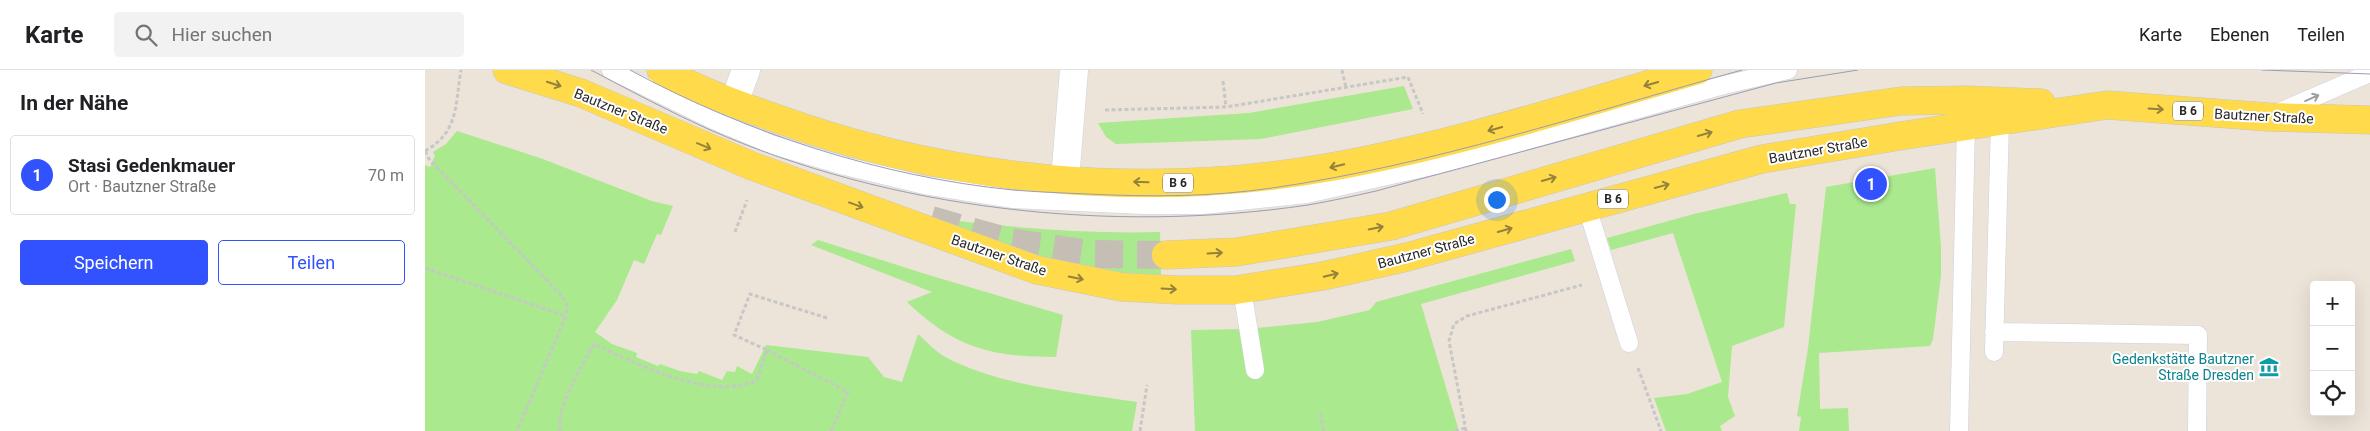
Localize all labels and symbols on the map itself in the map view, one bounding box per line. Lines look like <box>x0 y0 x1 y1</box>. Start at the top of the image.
one-way arrow <box>1644 79 1660 89</box>
one-way arrow <box>546 80 562 90</box>
street label: Bautzner Straße <box>572 85 670 137</box>
one-way arrow <box>2304 92 2319 102</box>
road number: B 6 <box>2173 101 2203 120</box>
one-way arrow <box>2148 104 2164 114</box>
street label: Bautzner Straße <box>2214 105 2314 127</box>
one-way arrow <box>1488 124 1504 134</box>
one-way arrow <box>1696 129 1712 138</box>
street label: Bautzner Straße <box>1768 133 1868 167</box>
one-way arrow <box>696 141 711 151</box>
one-way arrow <box>1330 162 1346 171</box>
pin: 1 <box>1855 165 1887 203</box>
road number: B 6 <box>1163 174 1193 192</box>
one-way arrow <box>1540 174 1556 184</box>
one-way arrow <box>1133 178 1149 187</box>
one-way arrow <box>1653 181 1669 190</box>
your location <box>1484 187 1510 213</box>
road number: B 6 <box>1598 190 1628 208</box>
one-way arrow <box>848 200 863 210</box>
one-way arrow <box>1367 223 1383 233</box>
one-way arrow <box>1497 224 1513 234</box>
street label: Bautzner Straße <box>1376 230 1476 272</box>
street label: Bautzner Straße <box>949 231 1049 279</box>
one-way arrow <box>1207 248 1223 257</box>
one-way arrow <box>1322 270 1338 279</box>
one-way arrow <box>1068 274 1084 283</box>
one-way arrow <box>1161 285 1177 294</box>
place label: Gedenkstätte Bautzner Straße Dresden <box>2112 351 2254 383</box>
museum icon: Gedenkstätte Bautzner Straße Dresden <box>2258 356 2280 378</box>

